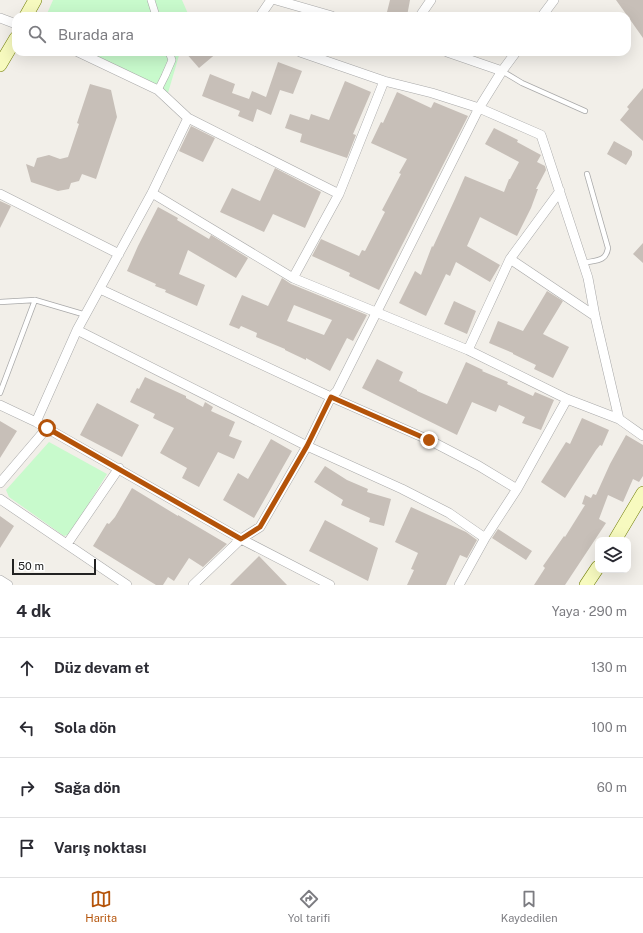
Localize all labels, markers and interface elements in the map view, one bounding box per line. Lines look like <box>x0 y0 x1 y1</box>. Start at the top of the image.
search box <box>12 12 631 56</box>
icon: search <box>26 23 48 45</box>
text: Burada ara <box>58 26 134 43</box>
route start <box>38 419 56 437</box>
route end <box>420 431 438 449</box>
map controls <box>595 537 631 573</box>
button: layers <box>595 537 631 573</box>
scale bar <box>12 557 96 576</box>
text: 50 m <box>18 560 44 572</box>
text: 4 dk <box>16 601 51 621</box>
text: Yaya · 290 m <box>552 604 627 619</box>
icon: ahead <box>16 657 38 679</box>
text: Düz devam et <box>54 659 149 676</box>
text: 130 m <box>591 660 627 675</box>
icon: left <box>16 717 38 739</box>
text: Sola dön <box>54 719 116 736</box>
text: 100 m <box>591 720 627 735</box>
icon: right <box>16 777 38 799</box>
text: Sağa dön <box>54 779 120 796</box>
text: 60 m <box>597 780 627 795</box>
icon: arrive <box>16 837 38 859</box>
text: Varış noktası <box>54 839 146 856</box>
tab: Harita <box>85 888 117 924</box>
tab: Yol tarifi <box>288 888 330 924</box>
tab: Kaydedilen <box>501 888 558 924</box>

